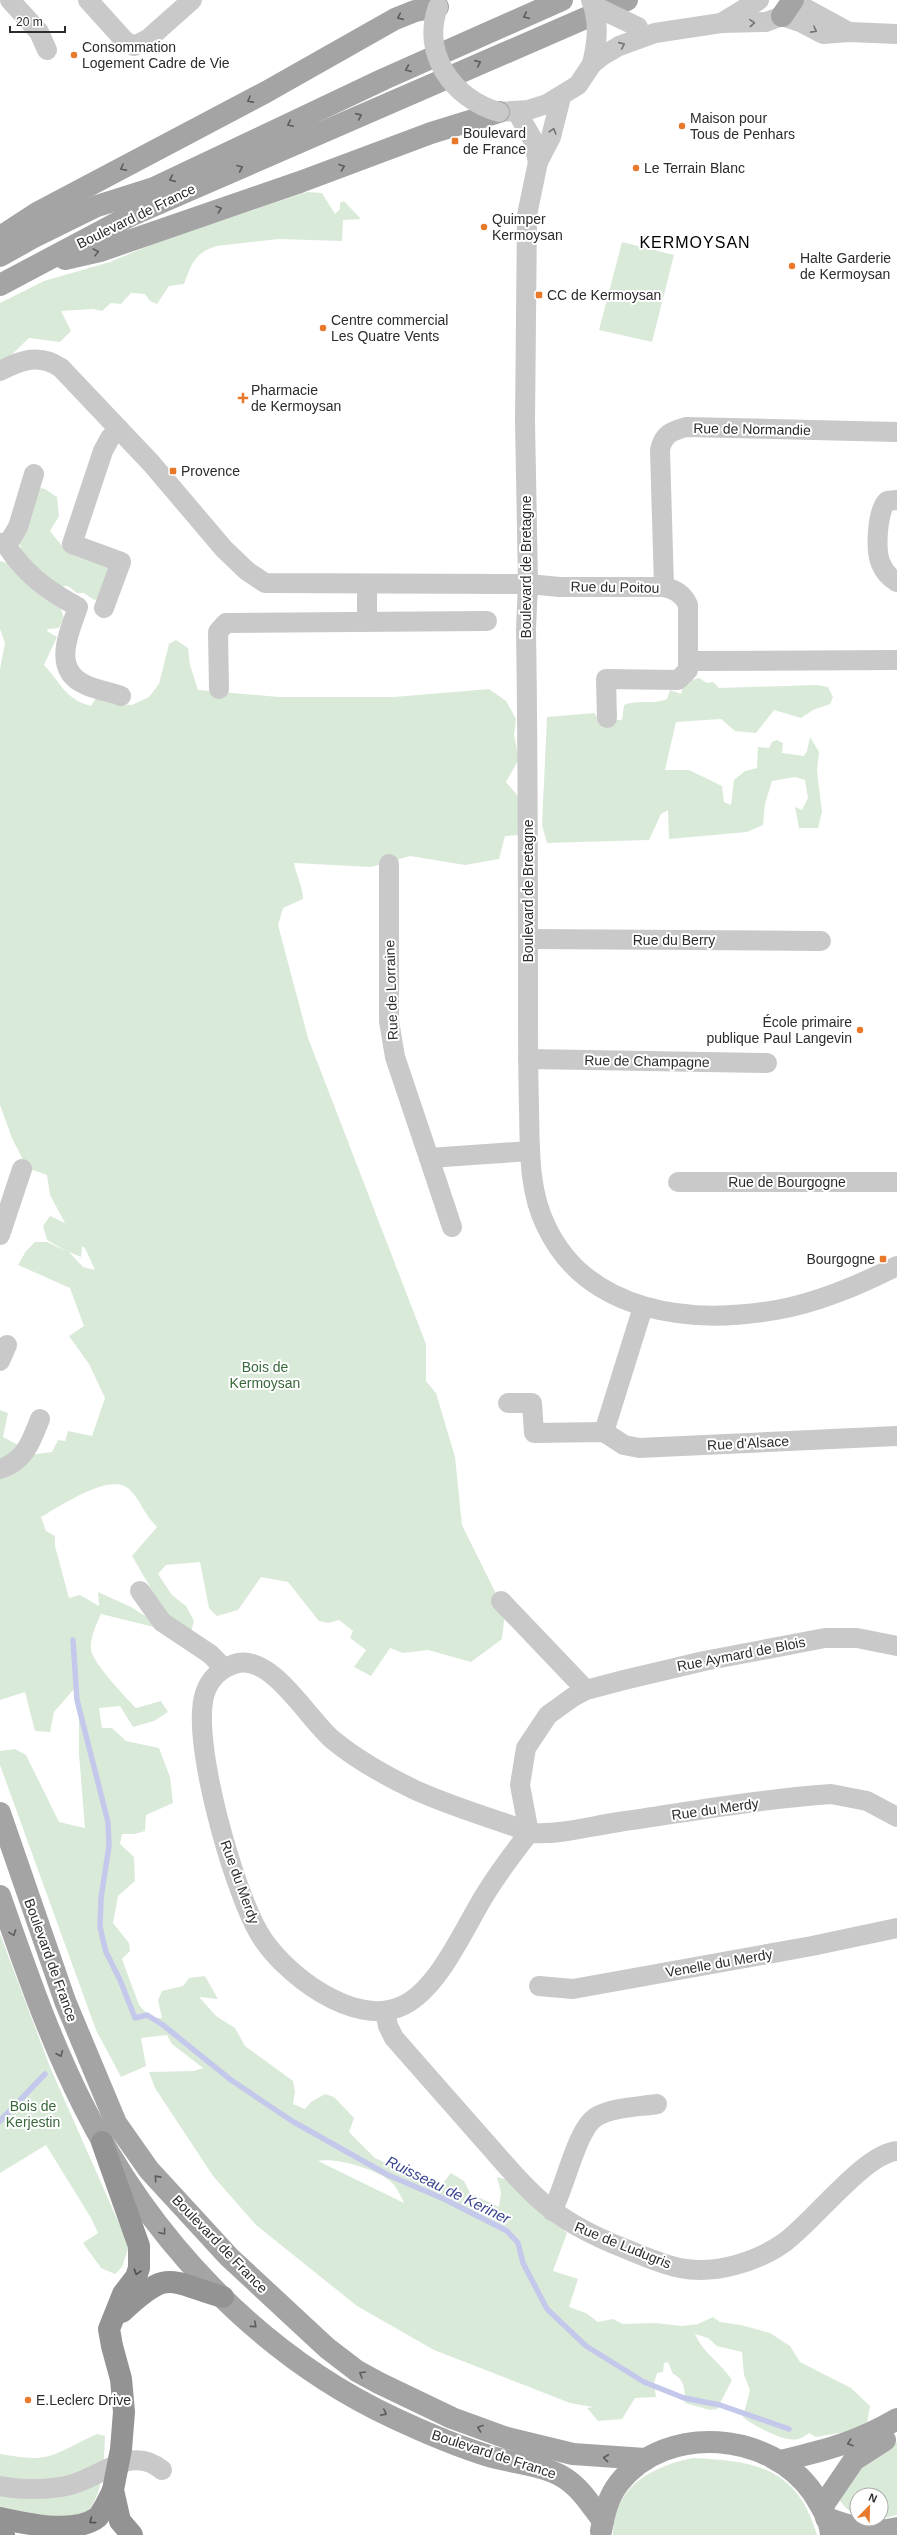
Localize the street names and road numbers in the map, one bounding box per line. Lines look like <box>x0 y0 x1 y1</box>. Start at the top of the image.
street label: Boulevard de France <box>74 180 198 252</box>
street label: Rue de Normandie <box>693 420 811 438</box>
street label: Boulevard de Bretagne <box>518 495 534 639</box>
street label: Rue du Poitou <box>570 578 660 596</box>
street label: Boulevard de Bretagne <box>520 819 536 963</box>
street label: Rue du Berry <box>633 932 715 948</box>
street label: Rue de Lorraine <box>381 939 401 1040</box>
street label: Rue de Champagne <box>584 1052 710 1070</box>
street label: Rue de Bourgogne <box>728 1174 846 1190</box>
street label: Rue d'Alsace <box>707 1433 790 1453</box>
street label: Rue Aymard de Blois <box>675 1634 807 1674</box>
street label: Rue du Merdy <box>670 1795 760 1823</box>
street label: Rue du Merdy <box>217 1838 263 1926</box>
street label: Boulevard de France <box>21 1896 81 2024</box>
street label: Venelle du Merdy <box>664 1946 774 1980</box>
street label: Boulevard de France <box>169 2192 271 2296</box>
street label: Rue de Ludugris <box>572 2218 674 2272</box>
street label: Boulevard de France <box>430 2426 558 2482</box>

